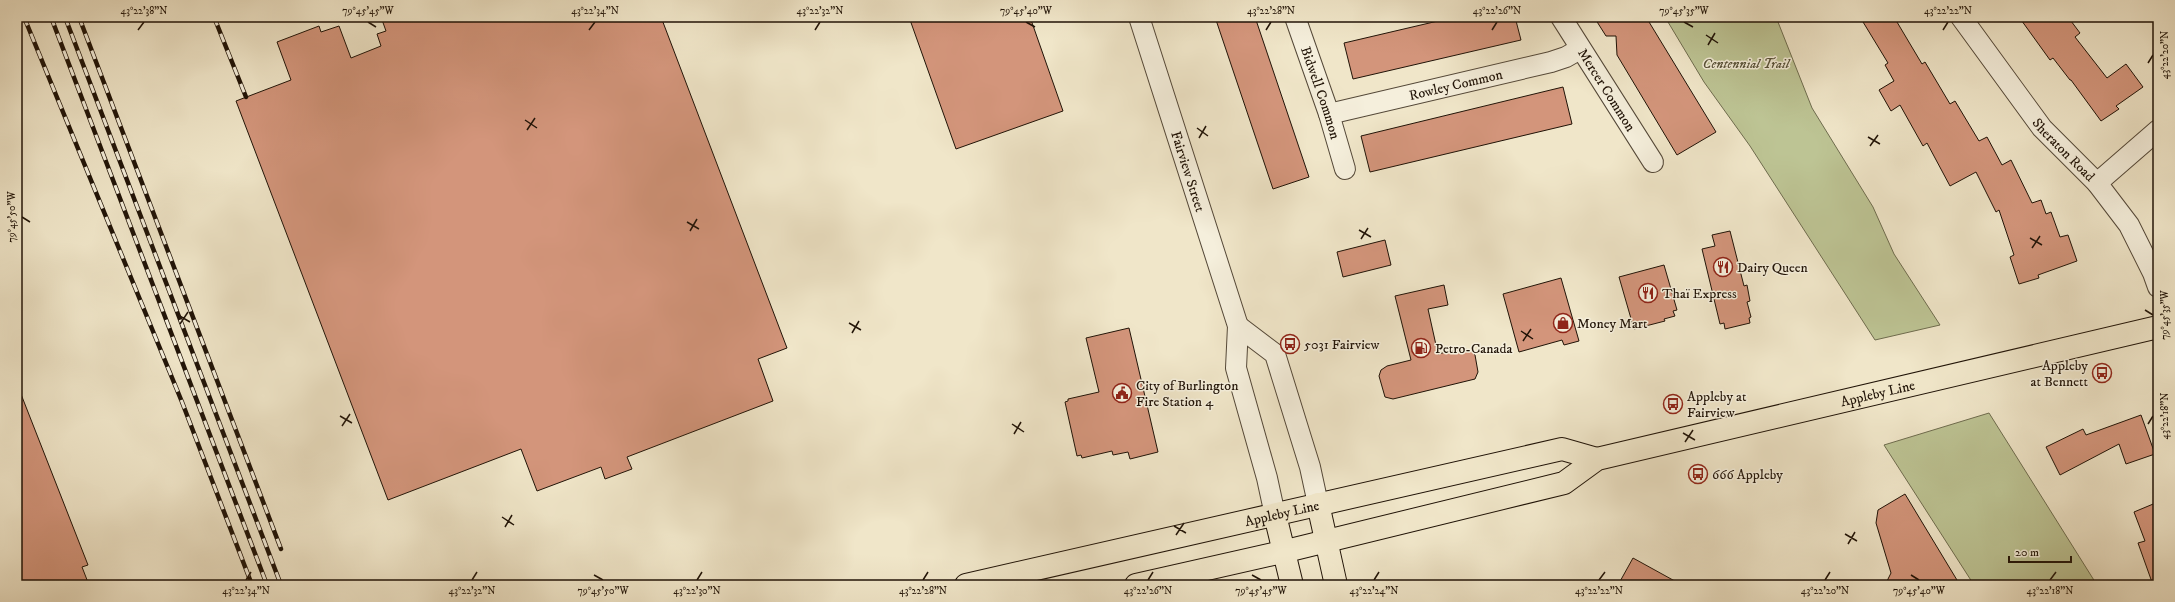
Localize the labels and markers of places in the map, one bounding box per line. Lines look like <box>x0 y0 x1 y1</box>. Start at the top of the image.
restaurant icon: Dairy Queen <box>1712 256 1734 278</box>
place label: Dairy Queen <box>1737 259 1809 277</box>
restaurant icon: Thaï Express <box>1637 282 1659 304</box>
place label: Thaï Express <box>1662 285 1737 303</box>
shop icon: Money Mart <box>1552 312 1574 334</box>
place label: Money Mart <box>1577 315 1648 333</box>
bus stop icon: 5031 Fairview <box>1279 333 1301 355</box>
place label: 5031 Fairview <box>1304 336 1380 354</box>
fuel station icon: Petro-Canada <box>1410 337 1432 359</box>
place label: Petro-Canada <box>1435 340 1512 358</box>
place label: Appleby at Bennett <box>2031 357 2089 391</box>
bus stop icon: Appleby at Bennett <box>2091 362 2113 384</box>
place label: City of Burlington Fire Station 4 <box>1136 377 1239 411</box>
public building icon: City of Burlington Fire Station 4 <box>1111 382 1133 404</box>
place label: Appleby at Fairview <box>1687 388 1747 422</box>
bus stop icon: Appleby at Fairview <box>1662 393 1684 415</box>
bus stop icon: 666 Appleby <box>1687 463 1709 485</box>
place label: 666 Appleby <box>1712 466 1783 484</box>

